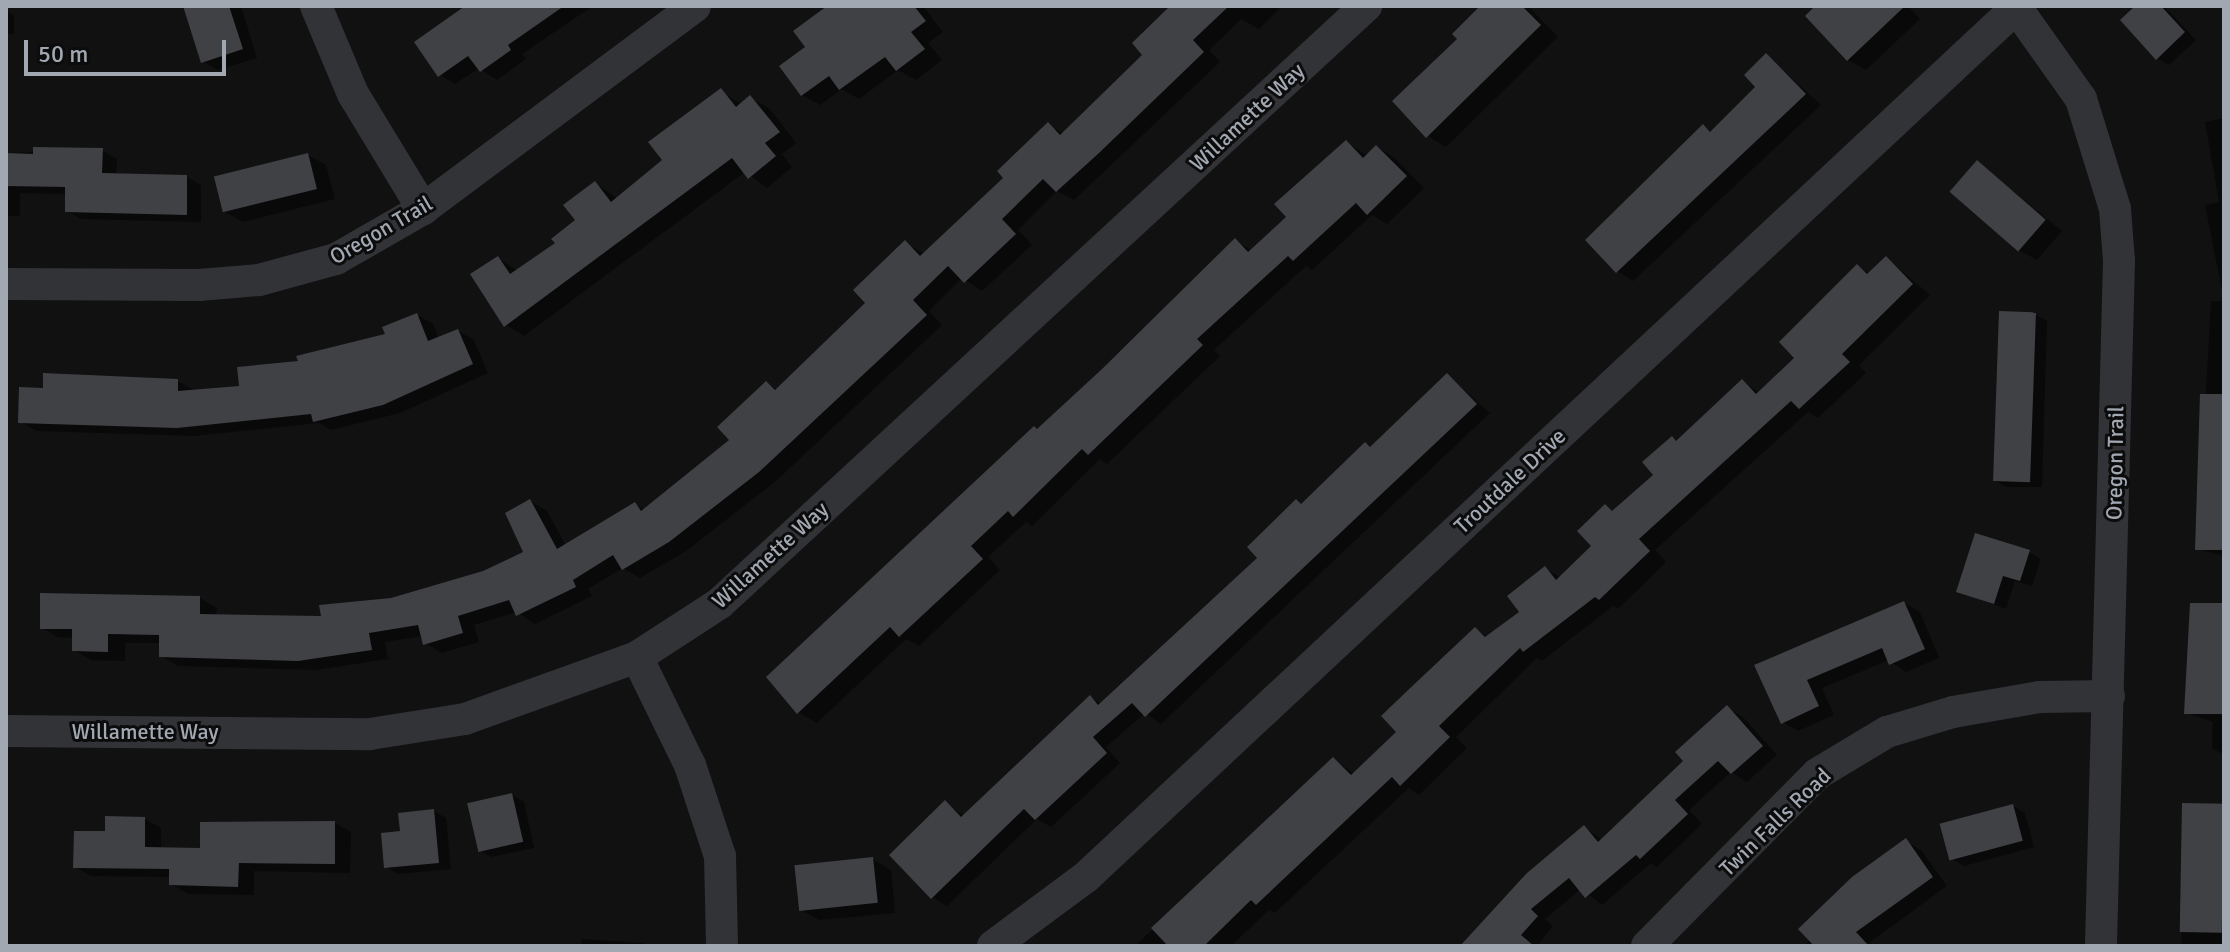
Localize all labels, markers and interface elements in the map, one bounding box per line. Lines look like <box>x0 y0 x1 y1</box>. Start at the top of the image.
scale bar <box>28 24 230 74</box>
text: 50 m <box>38 39 88 69</box>
street label: Willamette Way <box>1184 57 1310 177</box>
street label: Oregon Trail <box>325 190 437 270</box>
street label: Oregon Trail <box>2101 406 2129 520</box>
street label: Troutdale Drive <box>1449 423 1571 539</box>
street label: Willamette Way <box>706 496 834 614</box>
street label: Willamette Way <box>71 719 219 745</box>
street label: Twin Falls Road <box>1714 762 1836 882</box>

